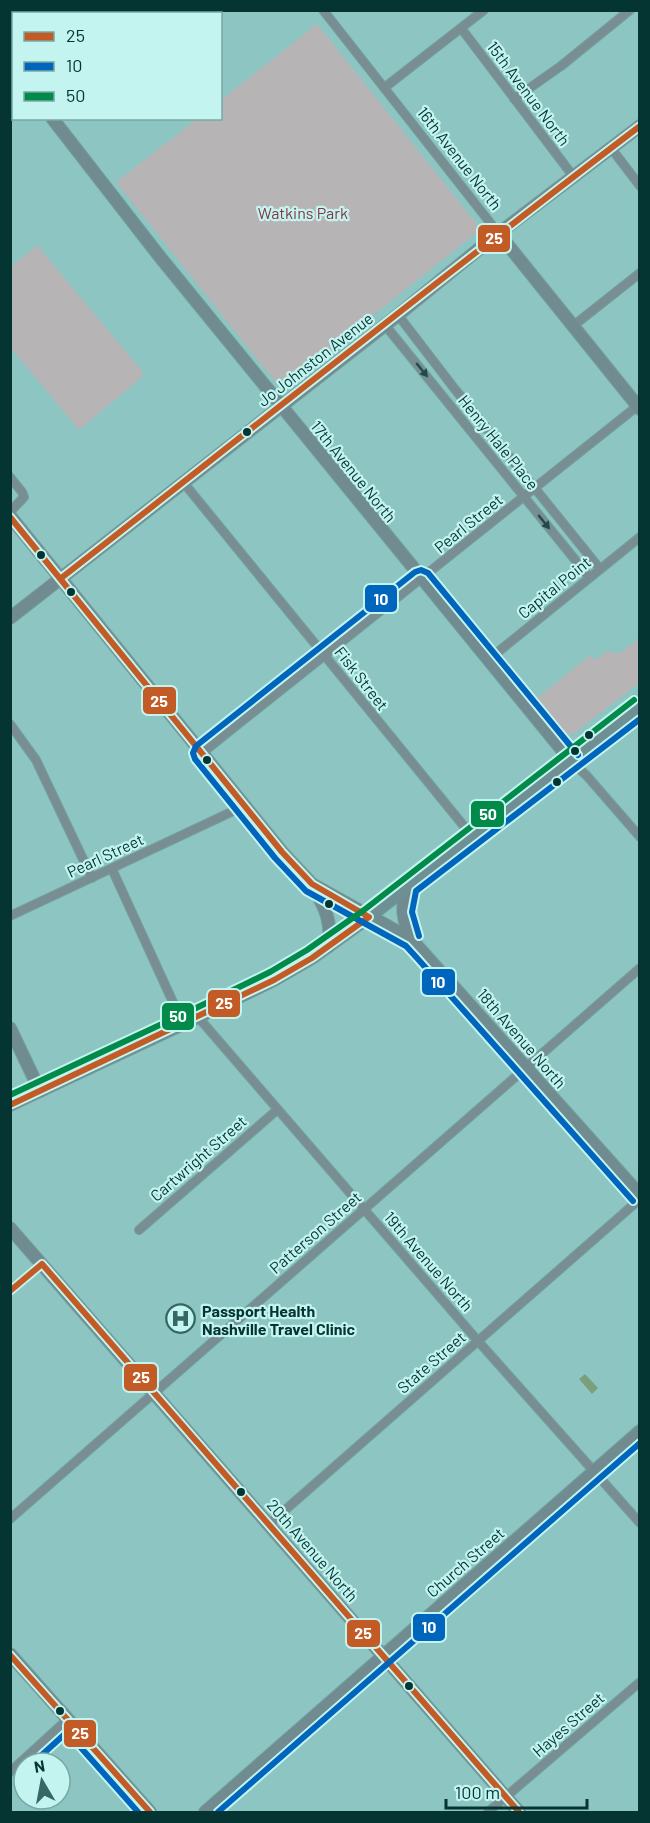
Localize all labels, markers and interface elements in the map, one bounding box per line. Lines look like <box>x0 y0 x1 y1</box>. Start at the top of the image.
legend <box>12 12 222 120</box>
text: 25 <box>66 24 85 46</box>
street label: 15th Avenue North <box>484 37 574 149</box>
text: 10 <box>66 54 82 76</box>
text: 50 <box>66 84 85 106</box>
street label: 16th Avenue North <box>414 103 506 213</box>
park label: Watkins Park <box>258 203 348 222</box>
line badge: 25 <box>477 224 511 253</box>
text: 25 <box>485 228 503 247</box>
street label: Jo Johnston Avenue <box>254 308 376 410</box>
one-way arrow <box>415 363 427 378</box>
street label: Henry Hale Place <box>455 391 543 493</box>
street label: 17th Avenue North <box>307 416 401 526</box>
unlabelled marker <box>241 426 253 438</box>
street label: Pearl Street <box>430 490 506 556</box>
one-way arrow <box>537 514 550 529</box>
unlabelled marker <box>35 549 47 561</box>
street label: Capital Point <box>514 552 594 622</box>
line badge: 10 <box>364 584 398 613</box>
unlabelled marker <box>65 586 77 598</box>
text: 10 <box>374 589 388 608</box>
street label: Fisk Street <box>331 642 393 714</box>
line badge: 25 <box>142 686 177 715</box>
text: 25 <box>150 691 168 710</box>
unlabelled marker <box>583 729 595 741</box>
unlabelled marker <box>569 745 581 757</box>
unlabelled marker <box>201 754 213 766</box>
unlabelled marker <box>551 776 563 788</box>
line badge: 50 <box>470 800 505 828</box>
text: 50 <box>479 804 497 823</box>
street label: Pearl Street <box>64 829 146 881</box>
unlabelled marker <box>323 898 335 910</box>
line badge: 10 <box>421 968 456 996</box>
text: 10 <box>431 972 445 991</box>
street label: 18th Avenue North <box>474 984 570 1092</box>
line badge: 25 <box>207 989 241 1018</box>
text: 25 <box>215 993 233 1012</box>
line badge: 50 <box>161 1002 195 1031</box>
text: 50 <box>169 1006 187 1025</box>
street label: Cartwright Street <box>146 1111 250 1205</box>
street label: Patterson Street <box>265 1187 365 1277</box>
street label: 19th Avenue North <box>381 1207 477 1315</box>
place label: Passport Health Nashville Travel Clinic <box>202 1301 356 1338</box>
hospital icon: Passport Health Nashville Travel Clinic <box>165 1303 197 1335</box>
street label: State Street <box>393 1327 469 1397</box>
line badge: 25 <box>123 1363 158 1392</box>
text: 25 <box>132 1367 150 1386</box>
unlabelled marker <box>235 1486 247 1498</box>
street label: 20th Avenue North <box>263 1495 363 1605</box>
street label: Church Street <box>422 1523 508 1601</box>
line badge: 10 <box>412 1613 446 1642</box>
text: 10 <box>422 1617 436 1636</box>
line badge: 25 <box>346 1619 381 1648</box>
text: 25 <box>354 1623 372 1642</box>
unlabelled marker <box>403 1680 415 1692</box>
street label: Hayes Street <box>528 1688 608 1760</box>
unlabelled marker <box>54 1705 66 1717</box>
line badge: 25 <box>63 1719 97 1748</box>
text: 25 <box>71 1723 89 1742</box>
north arrow <box>12 1751 72 1811</box>
text: N <box>32 1755 46 1776</box>
scale bar <box>446 1772 587 1810</box>
text: 100 m <box>455 1781 500 1803</box>

